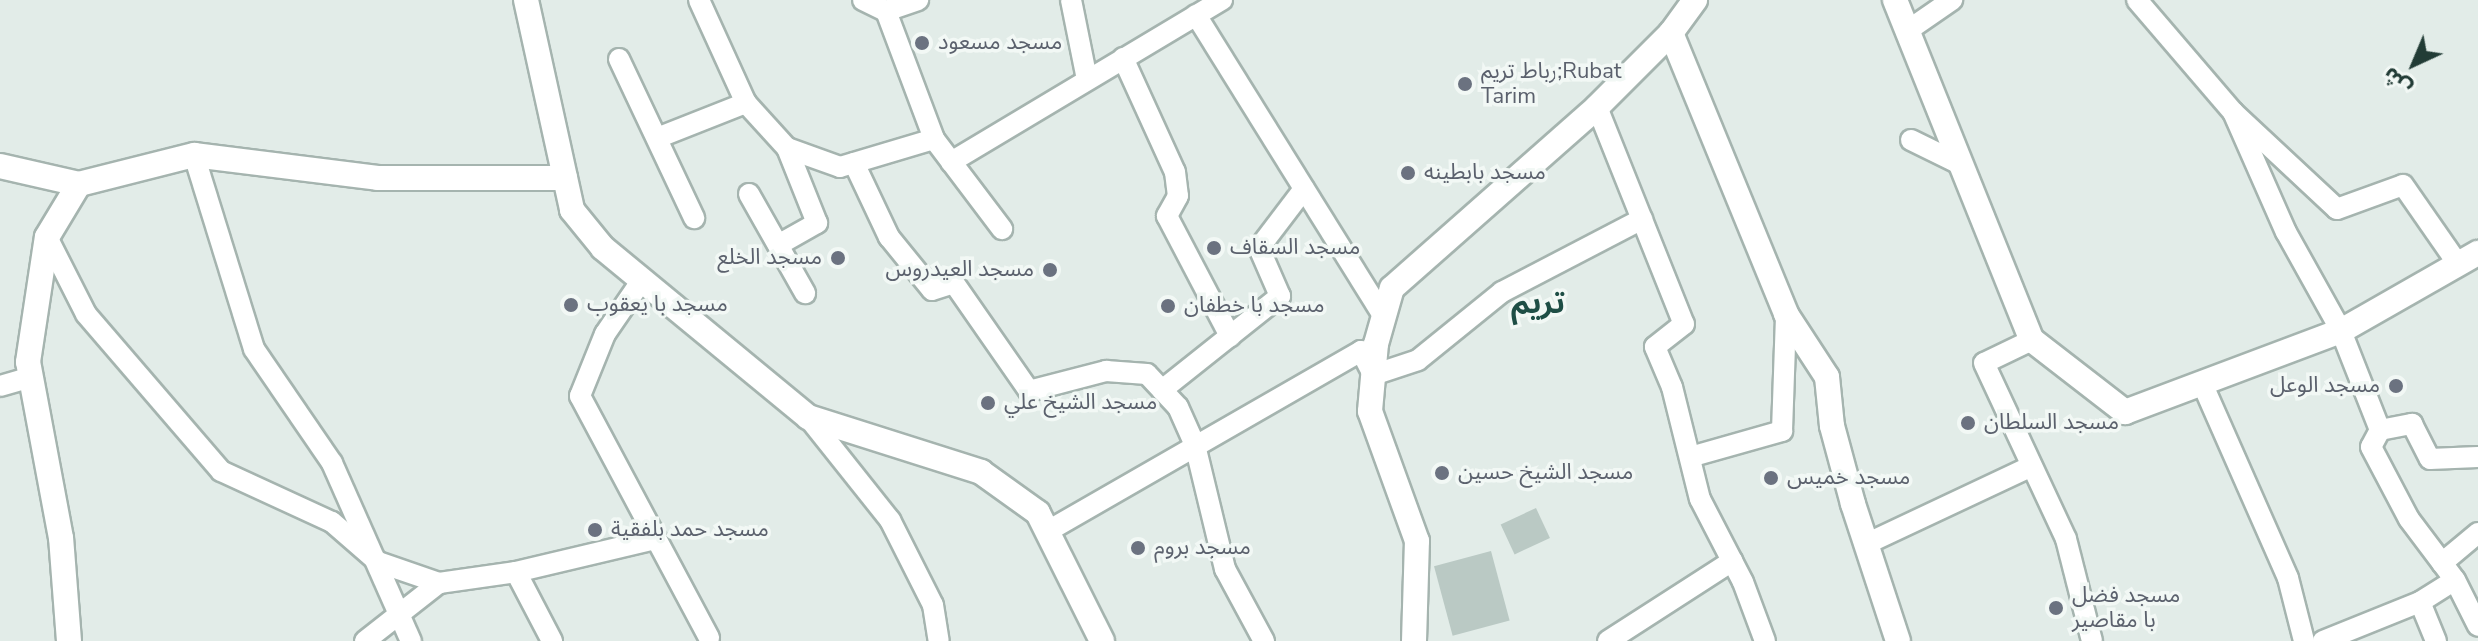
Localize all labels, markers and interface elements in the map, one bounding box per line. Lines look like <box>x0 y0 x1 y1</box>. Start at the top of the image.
north arrow <box>2374 24 2454 104</box>
place label: مسجد مسعود <box>938 30 1062 56</box>
marker: مسجد مسعود <box>913 34 931 52</box>
place label: رباط تريم;Rubat Tarim <box>1481 58 1622 110</box>
text: ش <box>2376 60 2419 103</box>
marker: رباط تريم;Rubat Tarim <box>1456 75 1474 93</box>
place label: مسجد بابطينه <box>1424 160 1546 186</box>
marker: مسجد بابطينه <box>1399 164 1417 182</box>
place label: مسجد السقاف <box>1230 235 1360 261</box>
marker: مسجد السقاف <box>1205 239 1223 257</box>
place label: مسجد الخلع <box>717 245 822 271</box>
marker: مسجد الخلع <box>829 249 847 267</box>
place label: مسجد العيدروس <box>886 257 1034 283</box>
marker: مسجد العيدروس <box>1041 261 1059 279</box>
district label: تريم <box>1511 286 1565 322</box>
place label: مسجد با يعقوب <box>587 292 728 318</box>
place label: مسجد با خطفان <box>1184 293 1325 319</box>
marker: مسجد با يعقوب <box>562 296 580 314</box>
marker: مسجد با خطفان <box>1159 297 1177 315</box>
place label: مسجد الوعل <box>2270 373 2380 399</box>
marker: مسجد الوعل <box>2387 377 2405 395</box>
place label: مسجد الشيخ علي <box>1004 390 1157 416</box>
marker: مسجد الشيخ علي <box>979 394 997 412</box>
place label: مسجد السلطان <box>1984 410 2119 436</box>
marker: مسجد السلطان <box>1959 414 1977 432</box>
place label: مسجد الشيخ حسين <box>1458 460 1633 486</box>
marker: مسجد الشيخ حسين <box>1433 464 1451 482</box>
place label: مسجد خميس <box>1787 465 1910 491</box>
marker: مسجد خميس <box>1762 469 1780 487</box>
place label: مسجد حمد بلفقية <box>611 517 769 543</box>
marker: مسجد حمد بلفقية <box>586 521 604 539</box>
place label: مسجد بروم <box>1154 535 1251 561</box>
marker: مسجد بروم <box>1129 539 1147 557</box>
place label: مسجد فضل با مقاصير <box>2072 582 2180 634</box>
marker: مسجد فضل با مقاصير <box>2047 599 2065 617</box>

